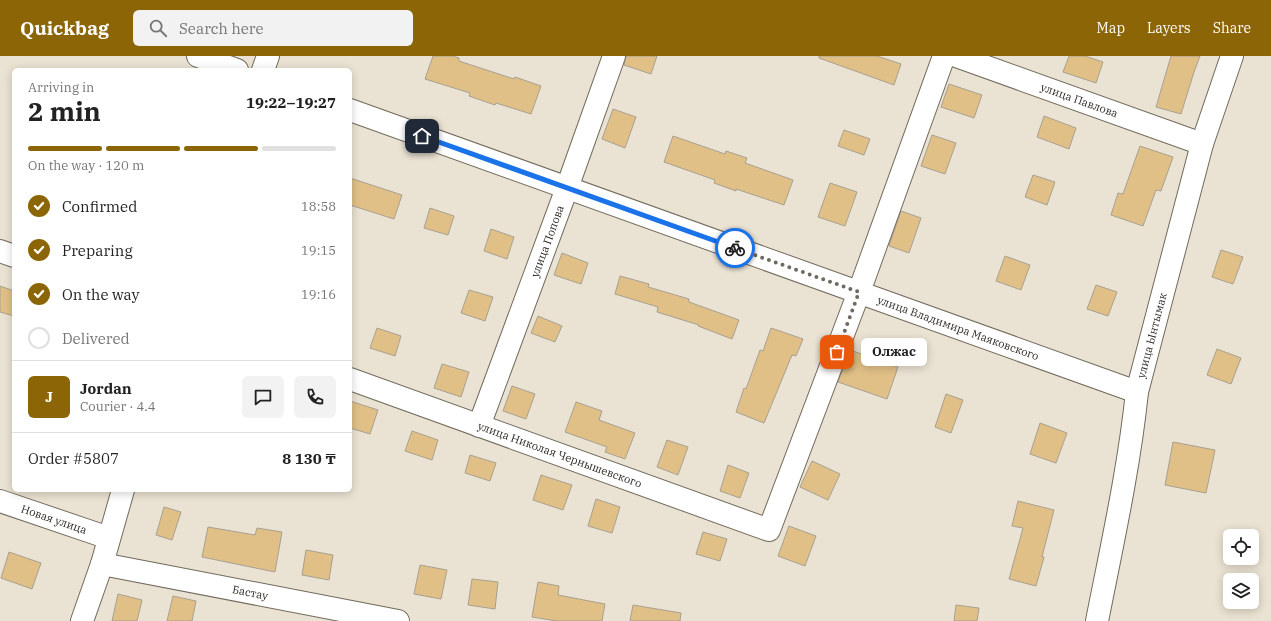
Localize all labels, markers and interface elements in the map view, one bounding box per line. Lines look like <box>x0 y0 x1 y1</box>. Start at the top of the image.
search box <box>133 10 413 46</box>
text: Quickbag <box>20 16 109 40</box>
icon: search <box>147 17 169 39</box>
text: Search here <box>179 19 263 38</box>
text: Map <box>1097 19 1125 37</box>
text: Layers <box>1147 19 1191 37</box>
text: Share <box>1213 19 1251 37</box>
text: Arriving in <box>28 79 94 96</box>
street label: улица Павлова <box>1039 80 1120 120</box>
text: 19:22–19:27 <box>246 93 336 112</box>
text: 2 min <box>28 94 101 128</box>
pin <box>405 119 439 153</box>
icon: home <box>411 125 433 147</box>
text: On the way · 120 m <box>28 157 144 174</box>
icon: check <box>28 195 50 217</box>
text: Confirmed <box>62 197 137 216</box>
text: 18:58 <box>301 198 336 215</box>
street label: улица Попова <box>528 203 567 279</box>
courier <box>715 228 755 268</box>
icon: bike <box>724 237 746 259</box>
icon: check <box>28 239 50 261</box>
text: Preparing <box>62 241 133 260</box>
text: 19:15 <box>301 242 336 259</box>
icon: check <box>28 283 50 305</box>
text: On the way <box>62 285 140 304</box>
text: 19:16 <box>301 286 336 303</box>
street label: улица Ынтымак <box>1134 291 1170 380</box>
street label: улица Владимира Маяковского <box>875 293 1041 363</box>
text: Delivered <box>62 329 130 348</box>
pin <box>820 335 854 369</box>
callout: Олжас <box>861 338 927 366</box>
icon: bag <box>826 341 848 363</box>
text: Олжас <box>872 343 916 360</box>
button: chat <box>242 376 284 418</box>
button: phone <box>294 376 336 418</box>
text: Jordan <box>80 379 132 398</box>
text: J <box>45 387 53 406</box>
text: Courier · 4.4 <box>80 398 156 415</box>
street label: улица Николая Чернышевского <box>476 419 644 491</box>
text: Order #5807 <box>28 449 119 468</box>
text: 8 130 ₸ <box>282 449 336 468</box>
street label: Новая улица <box>19 502 89 537</box>
map controls <box>1223 529 1259 609</box>
button: locate <box>1223 529 1259 565</box>
button: layers <box>1223 573 1259 609</box>
street label: Бастау <box>231 582 269 603</box>

